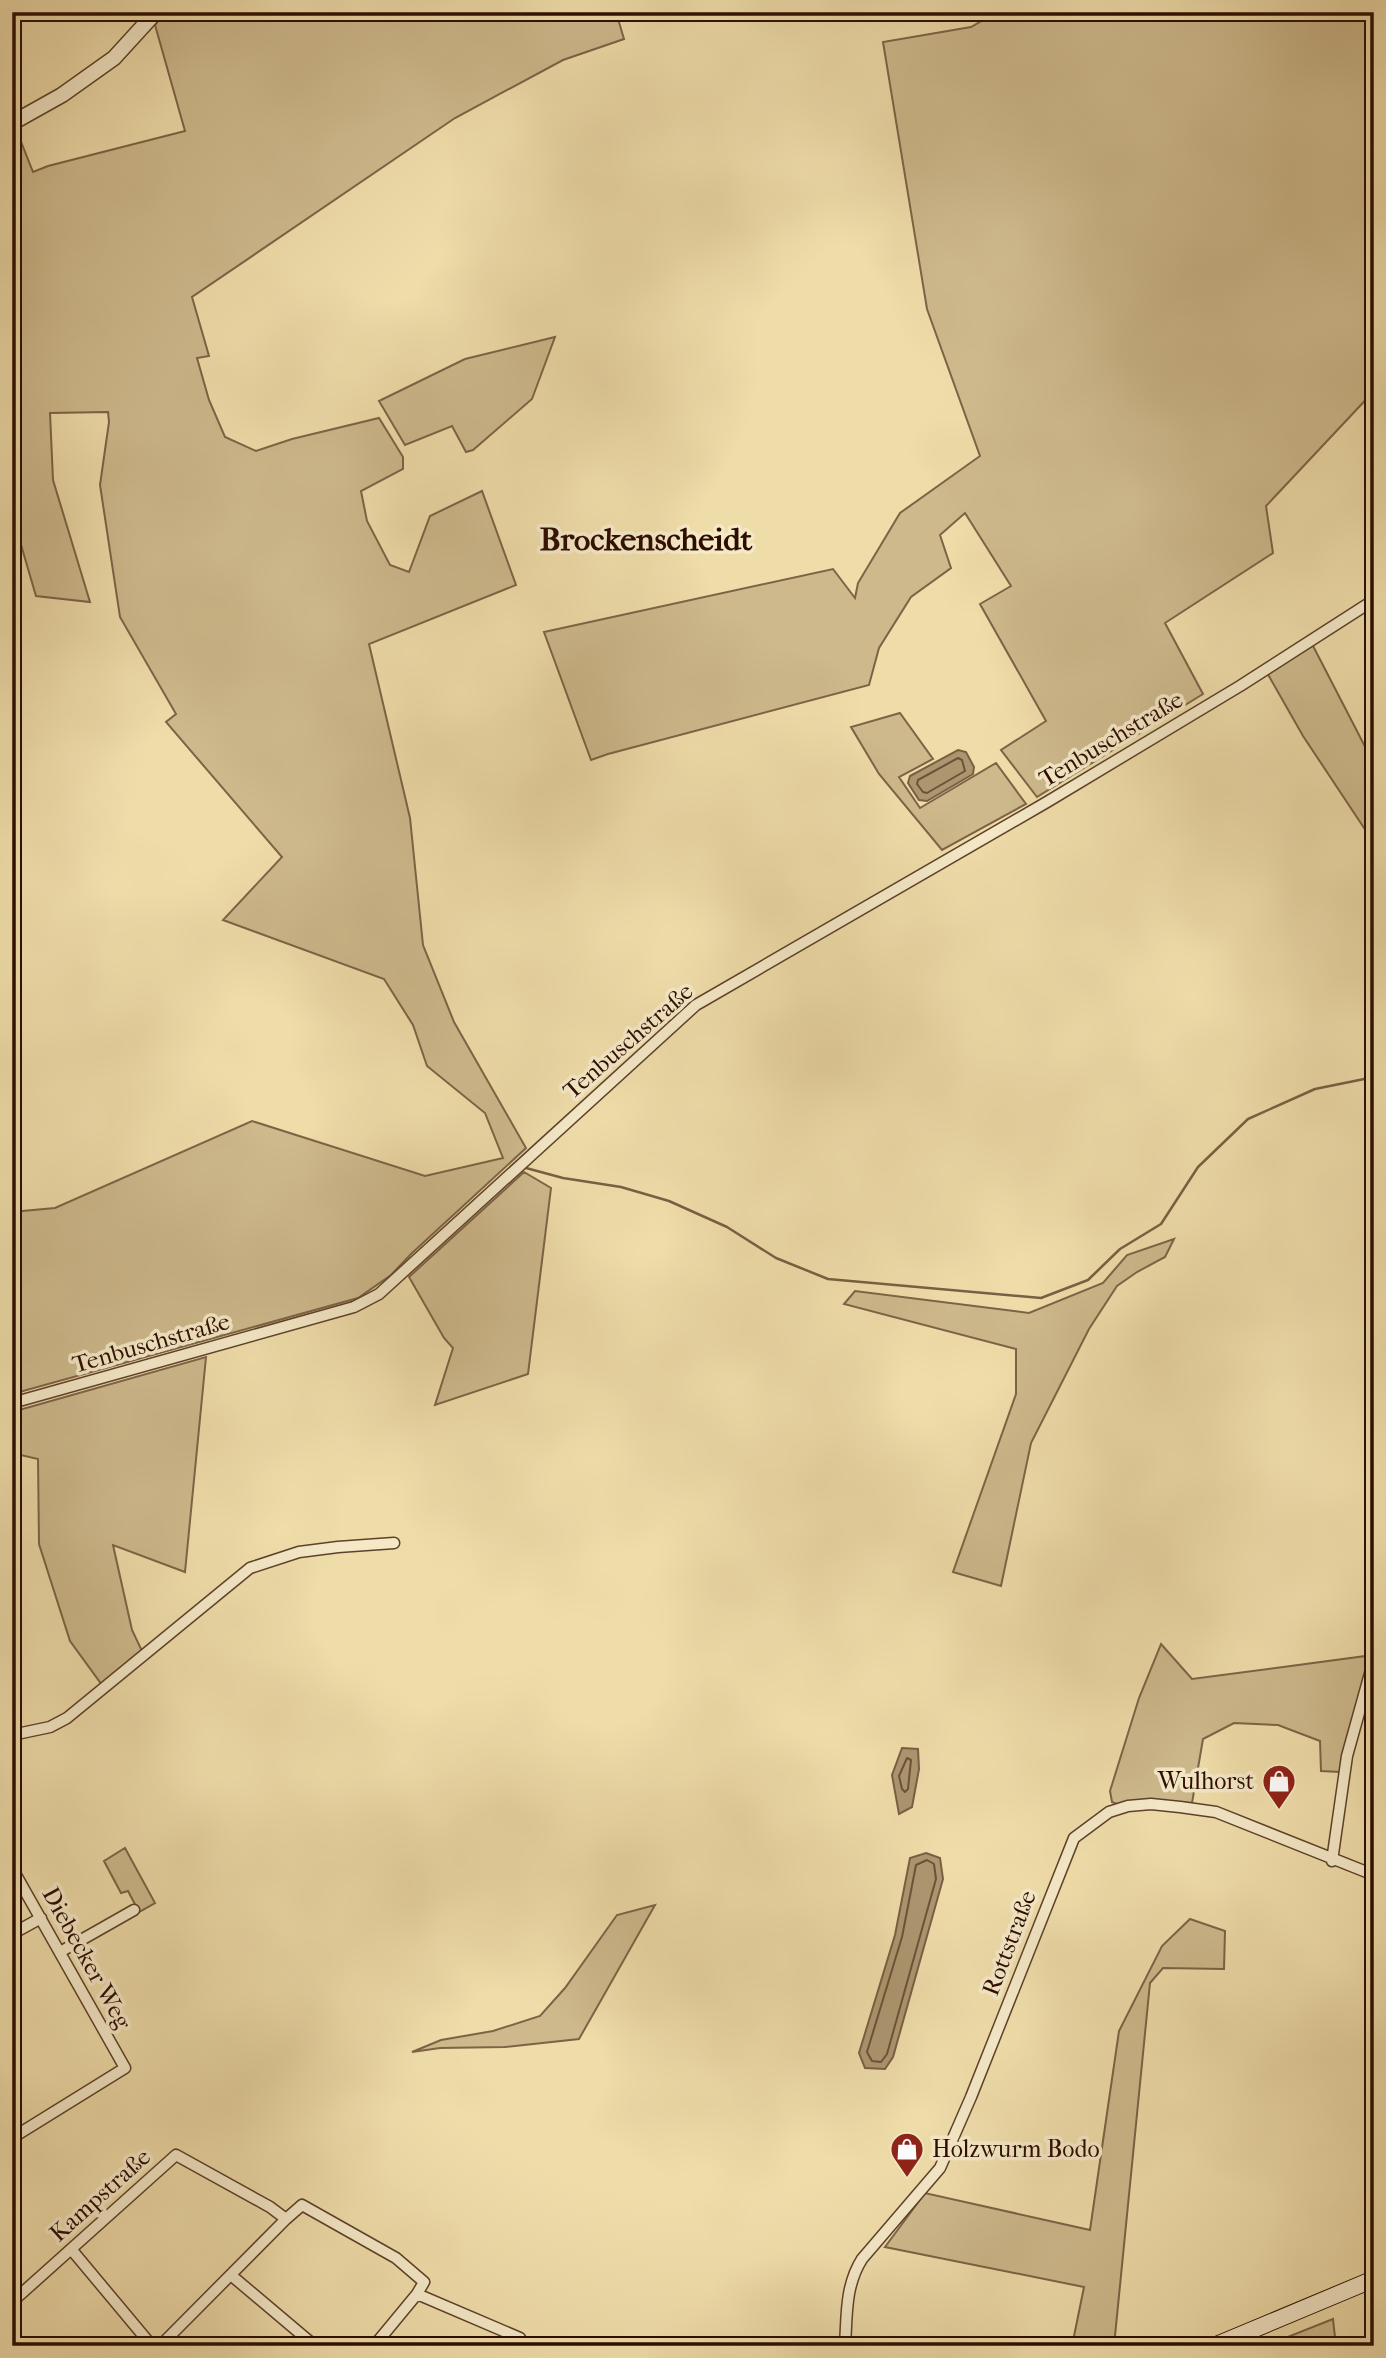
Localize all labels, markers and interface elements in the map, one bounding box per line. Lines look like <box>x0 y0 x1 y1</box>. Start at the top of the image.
district label: Brockenscheidt <box>540 521 753 558</box>
street label: Tenbuschstraße <box>1034 685 1188 793</box>
street label: Tenbuschstraße <box>558 977 699 1105</box>
street label: Tenbuschstraße <box>69 1307 233 1379</box>
shop icon: Wulhorst <box>1260 1762 1298 1811</box>
place label: Wulhorst <box>1157 1767 1254 1795</box>
street label: Diebecker Weg <box>36 1882 138 2035</box>
street label: Rottstraße <box>976 1887 1042 1999</box>
shop icon: Holzwurm Bodo <box>888 2130 926 2179</box>
place label: Holzwurm Bodo <box>932 2135 1100 2163</box>
street label: Kampstraße <box>44 2143 156 2247</box>

